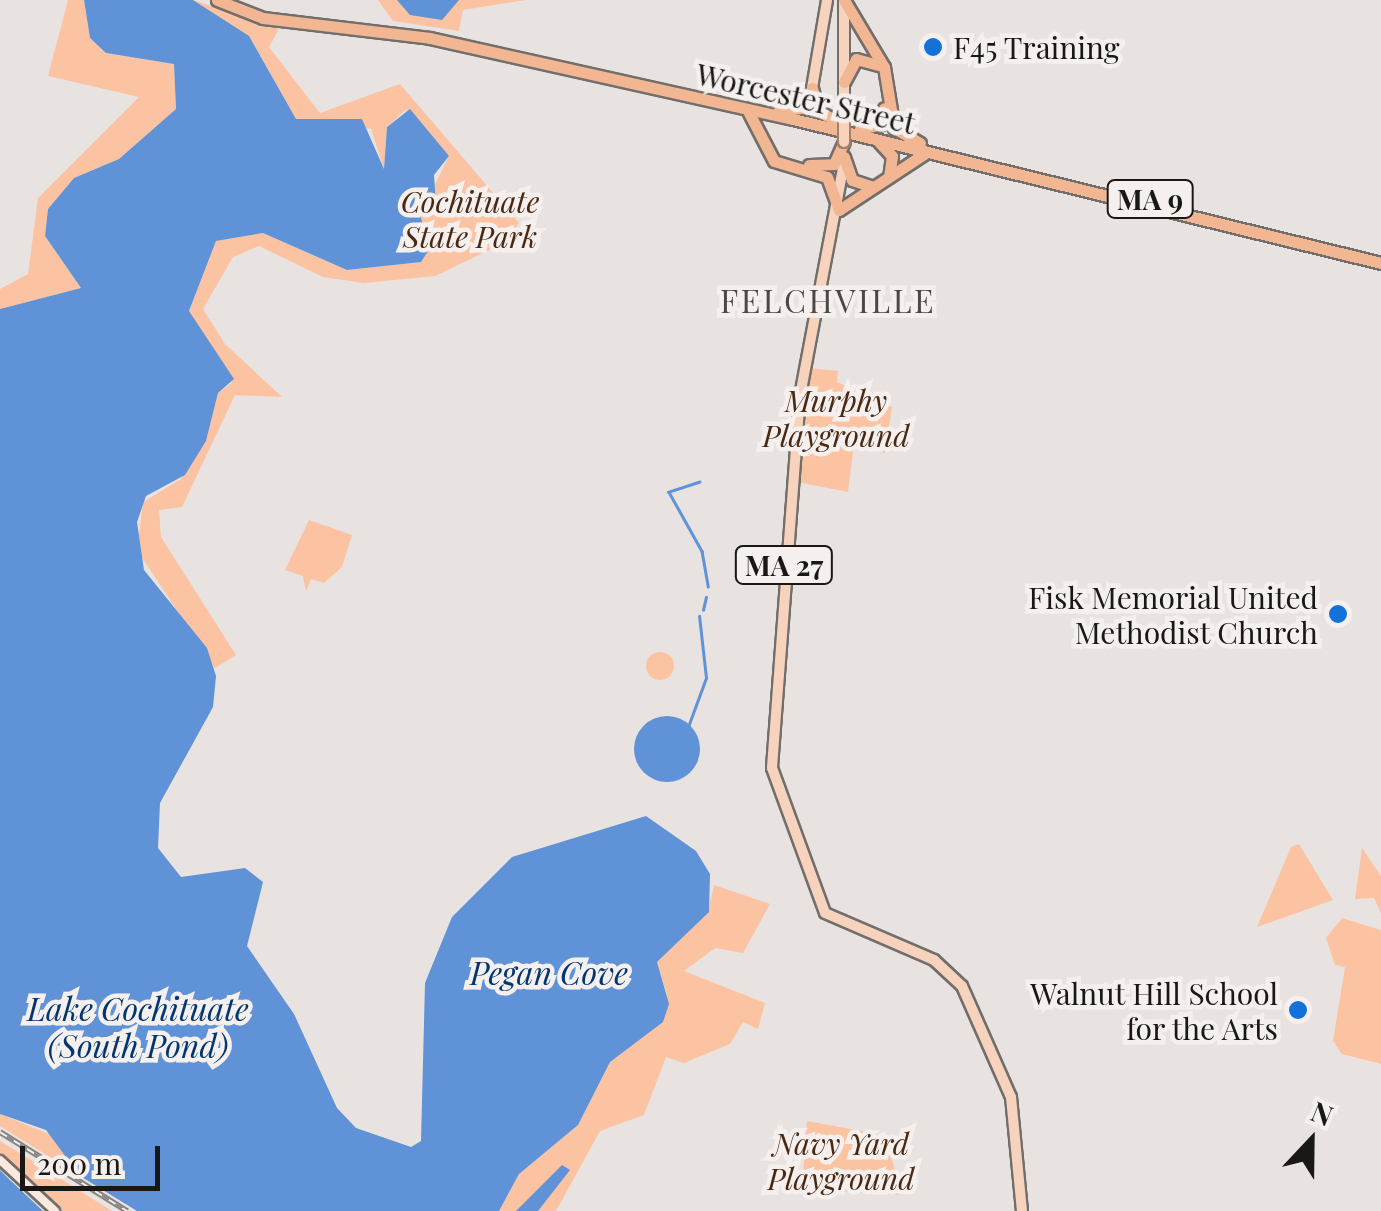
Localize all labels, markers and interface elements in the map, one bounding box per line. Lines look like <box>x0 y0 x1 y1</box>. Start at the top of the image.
place label: F45 Training <box>953 29 1121 65</box>
marker: F45 Training <box>922 36 944 58</box>
street label: Worcester Street <box>693 55 919 141</box>
road number: MA 9 <box>1105 176 1195 222</box>
park label: Cochituate State Park <box>401 183 539 254</box>
district label: FELCHVILLE <box>720 281 936 319</box>
park label: Murphy Playground <box>762 382 910 452</box>
road number: MA 27 <box>734 542 834 588</box>
place label: Fisk Memorial United Methodist Church <box>1028 579 1318 650</box>
marker: Fisk Memorial United Methodist Church <box>1327 603 1349 625</box>
water label: Pegan Cove <box>470 953 628 991</box>
place label: Walnut Hill School for the Arts <box>1030 975 1278 1046</box>
water label: Lake Cochituate (South Pond) <box>27 990 249 1065</box>
marker: Walnut Hill School for the Arts <box>1287 999 1309 1021</box>
north arrow <box>1261 1091 1361 1191</box>
text: N <box>1306 1092 1339 1134</box>
park label: Navy Yard Playground <box>767 1125 915 1196</box>
scale bar <box>25 1126 165 1188</box>
text: 200 m <box>37 1143 121 1183</box>

